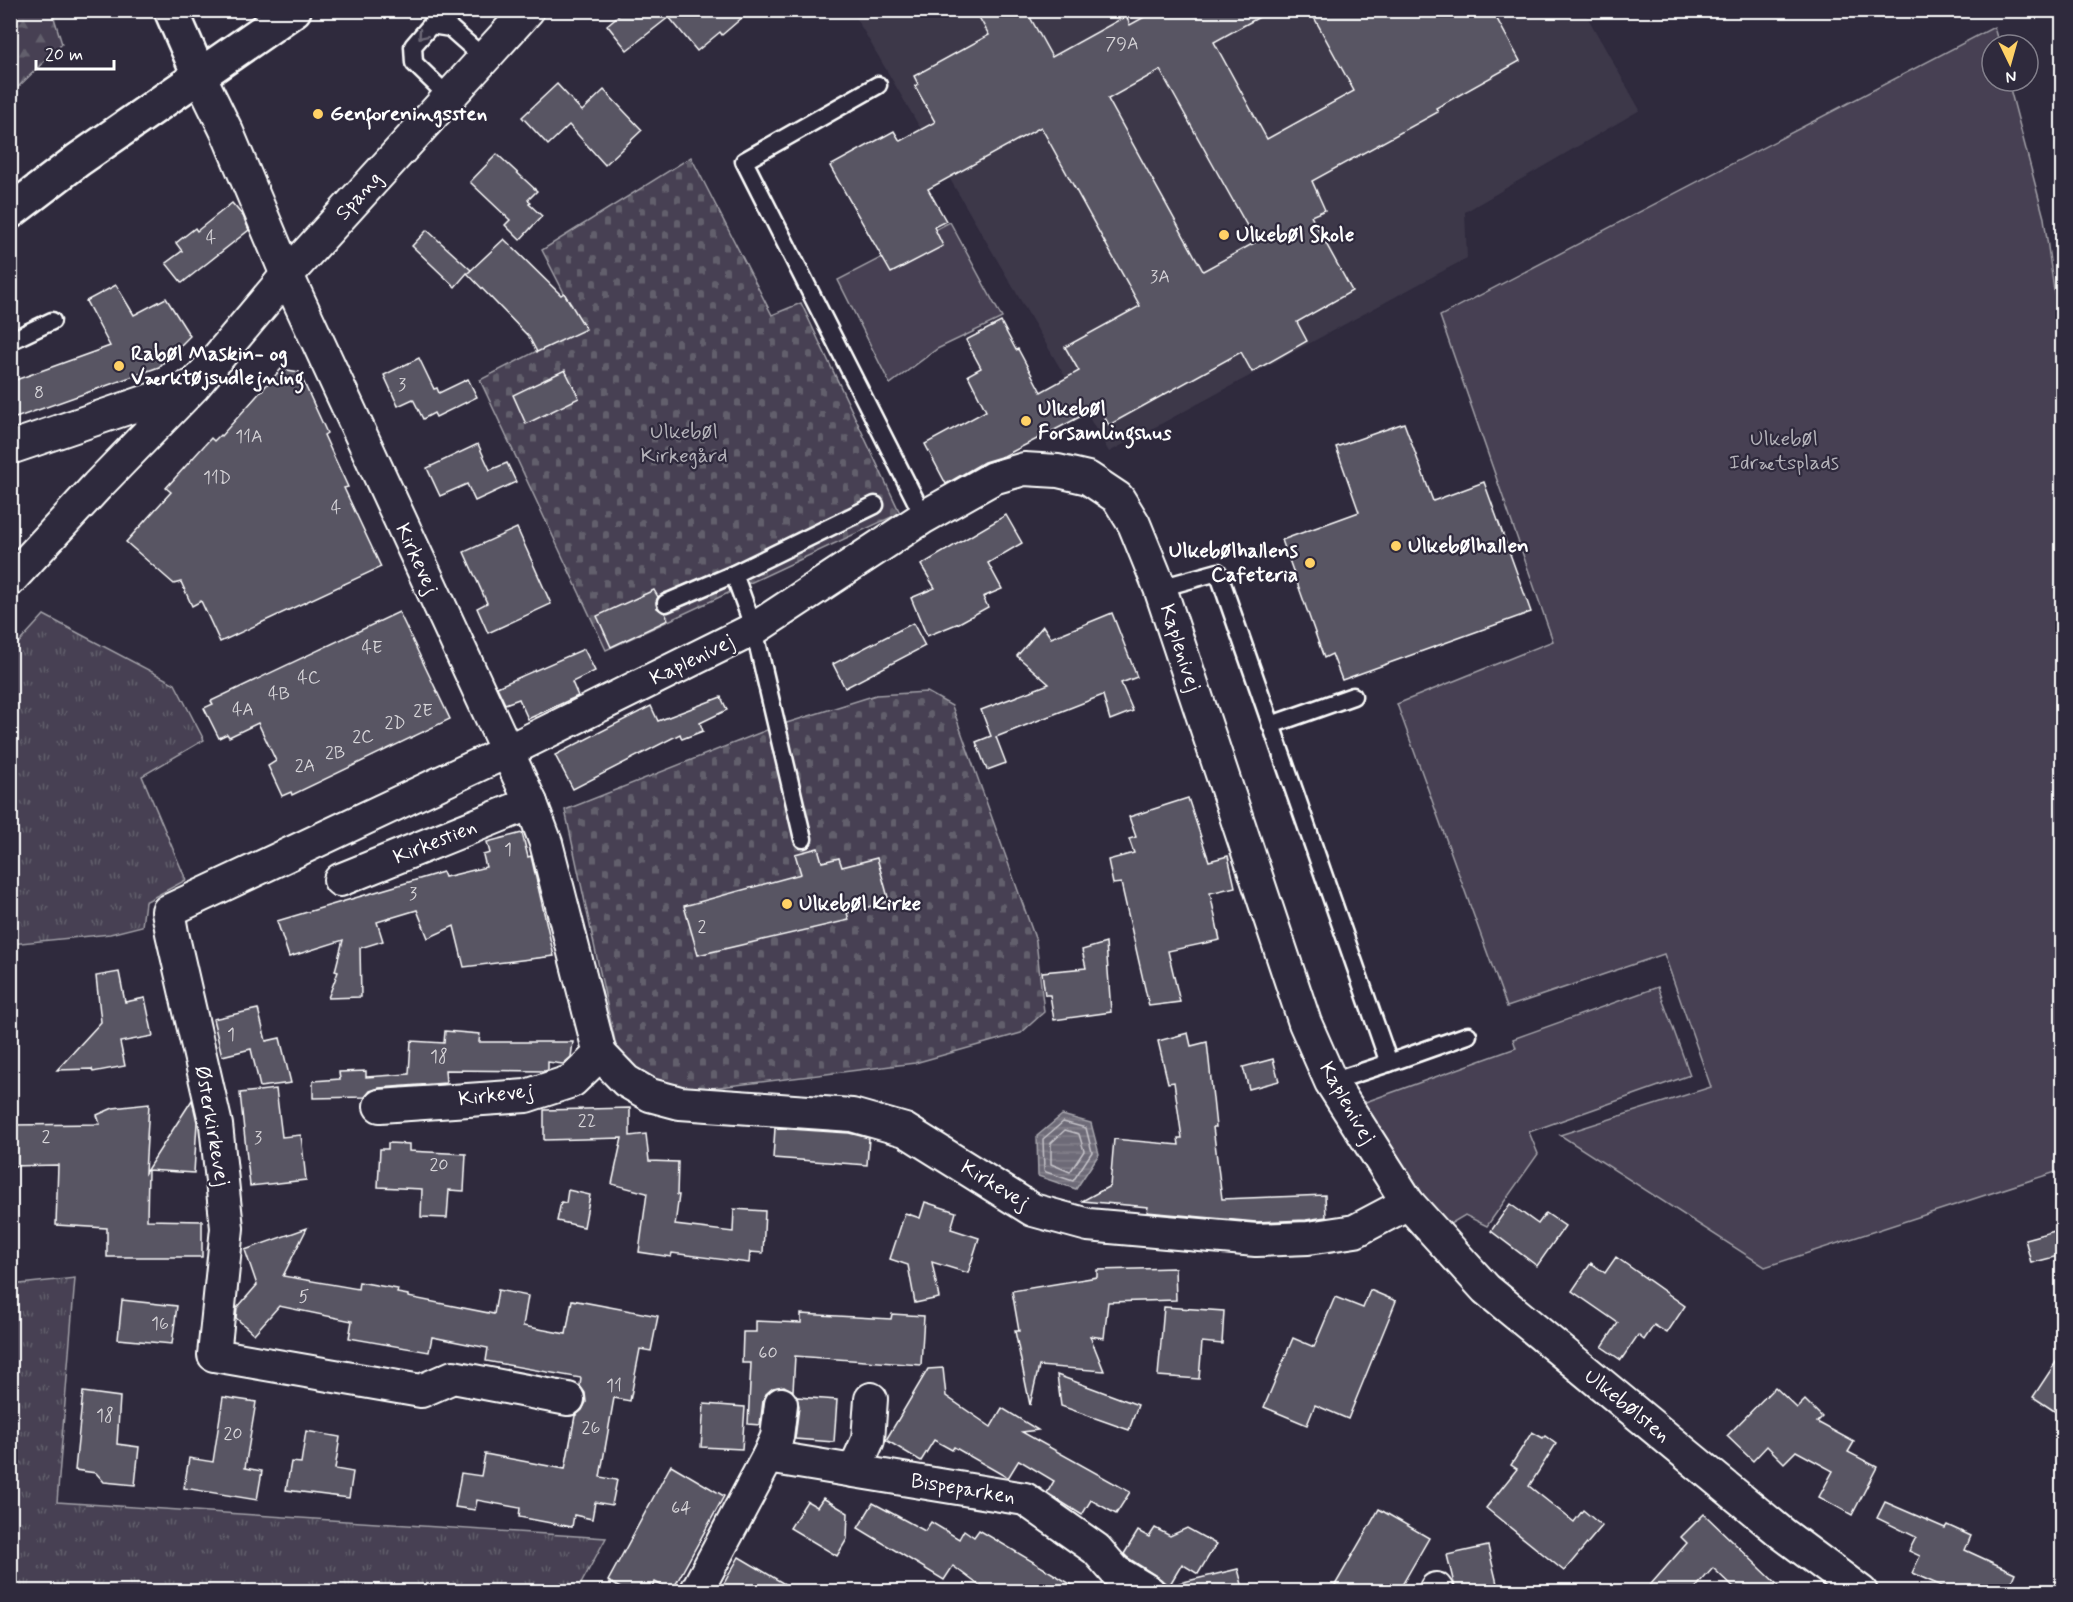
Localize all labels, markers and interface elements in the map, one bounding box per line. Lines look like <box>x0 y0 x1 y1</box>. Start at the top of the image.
one-way arrow <box>418 29 429 39</box>
house number: 79A <box>1105 32 1139 56</box>
scale bar <box>36 33 114 71</box>
north arrow <box>1980 33 2040 93</box>
text: 20 m <box>45 43 83 67</box>
text: N <box>2005 66 2017 87</box>
place label: Genforeningssten <box>330 100 487 130</box>
marker: Genforeningssten <box>311 107 325 121</box>
street label: Spang <box>329 165 389 227</box>
place label: Ulkebøl Skole <box>1236 221 1354 249</box>
house number: 4 <box>206 226 216 250</box>
marker: Ulkebøl Skole <box>1217 228 1231 242</box>
house number: 3A <box>1150 265 1170 289</box>
place label: Rabøl Maskin- og Værktøjsudlejning <box>131 340 304 394</box>
marker: Rabøl Maskin- og Værktøjsudlejning <box>112 359 126 373</box>
house number: 3 <box>398 373 406 397</box>
house number: 8 <box>34 381 44 405</box>
place label: Ulkebøl Forsamlingshus <box>1038 395 1172 449</box>
marker: Ulkebøl Forsamlingshus <box>1019 414 1033 428</box>
park label: Ulkebøl Kirkegård <box>640 418 728 470</box>
house number: 11A <box>235 425 263 449</box>
park label: Ulkebøl Idrætsplads <box>1729 425 1839 477</box>
house number: 11D <box>203 466 231 490</box>
house number: 4 <box>331 496 341 520</box>
street label: Kirkevej <box>388 519 446 599</box>
place label: Ulkebølhallen <box>1408 532 1529 560</box>
place label: Ulkebølhallens Cafeteria <box>1169 537 1299 589</box>
marker: Ulkebølhallen <box>1389 539 1403 553</box>
marker: Ulkebølhallens Cafeteria <box>1303 556 1317 570</box>
street label: Kaplenivej <box>1153 601 1207 695</box>
street label: Kaplenivej <box>645 628 739 692</box>
house number: 4E <box>362 636 383 660</box>
house number: 4C <box>297 666 321 690</box>
house number: 4B <box>268 682 290 706</box>
house number: 4A <box>232 698 254 722</box>
house number: 2E <box>413 699 433 723</box>
house number: 2D <box>384 711 406 735</box>
house number: 2C <box>352 725 374 749</box>
house number: 2B <box>325 741 345 765</box>
house number: 2A <box>295 754 315 778</box>
street label: Kirkestien <box>389 813 481 871</box>
house number: 1 <box>504 838 512 862</box>
house number: 3 <box>409 882 417 906</box>
place label: Ulkebøl Kirke <box>799 890 921 918</box>
marker: Ulkebøl Kirke <box>780 897 794 911</box>
house number: 2 <box>698 915 707 939</box>
house number: 1 <box>227 1023 235 1047</box>
house number: 18 <box>430 1045 448 1069</box>
street label: Kaplenivej <box>1312 1057 1382 1149</box>
street label: Østerkirkevej <box>188 1064 236 1188</box>
street label: Kirkevej <box>457 1077 535 1113</box>
house number: 22 <box>578 1109 596 1133</box>
house number: 2 <box>42 1125 51 1149</box>
house number: 3 <box>254 1126 262 1150</box>
house number: 20 <box>429 1153 449 1177</box>
street label: Kirkevej <box>955 1154 1035 1216</box>
house number: 5 <box>299 1285 310 1309</box>
house number: 16 <box>151 1312 169 1336</box>
house number: 60 <box>758 1341 778 1365</box>
street label: Ulkebølsten <box>1578 1363 1676 1449</box>
house number: 11 <box>606 1374 622 1398</box>
house number: 18 <box>96 1404 114 1428</box>
house number: 26 <box>582 1416 600 1440</box>
house number: 20 <box>223 1422 243 1446</box>
street label: Bispeparken <box>909 1467 1017 1511</box>
house number: 64 <box>671 1496 691 1520</box>

